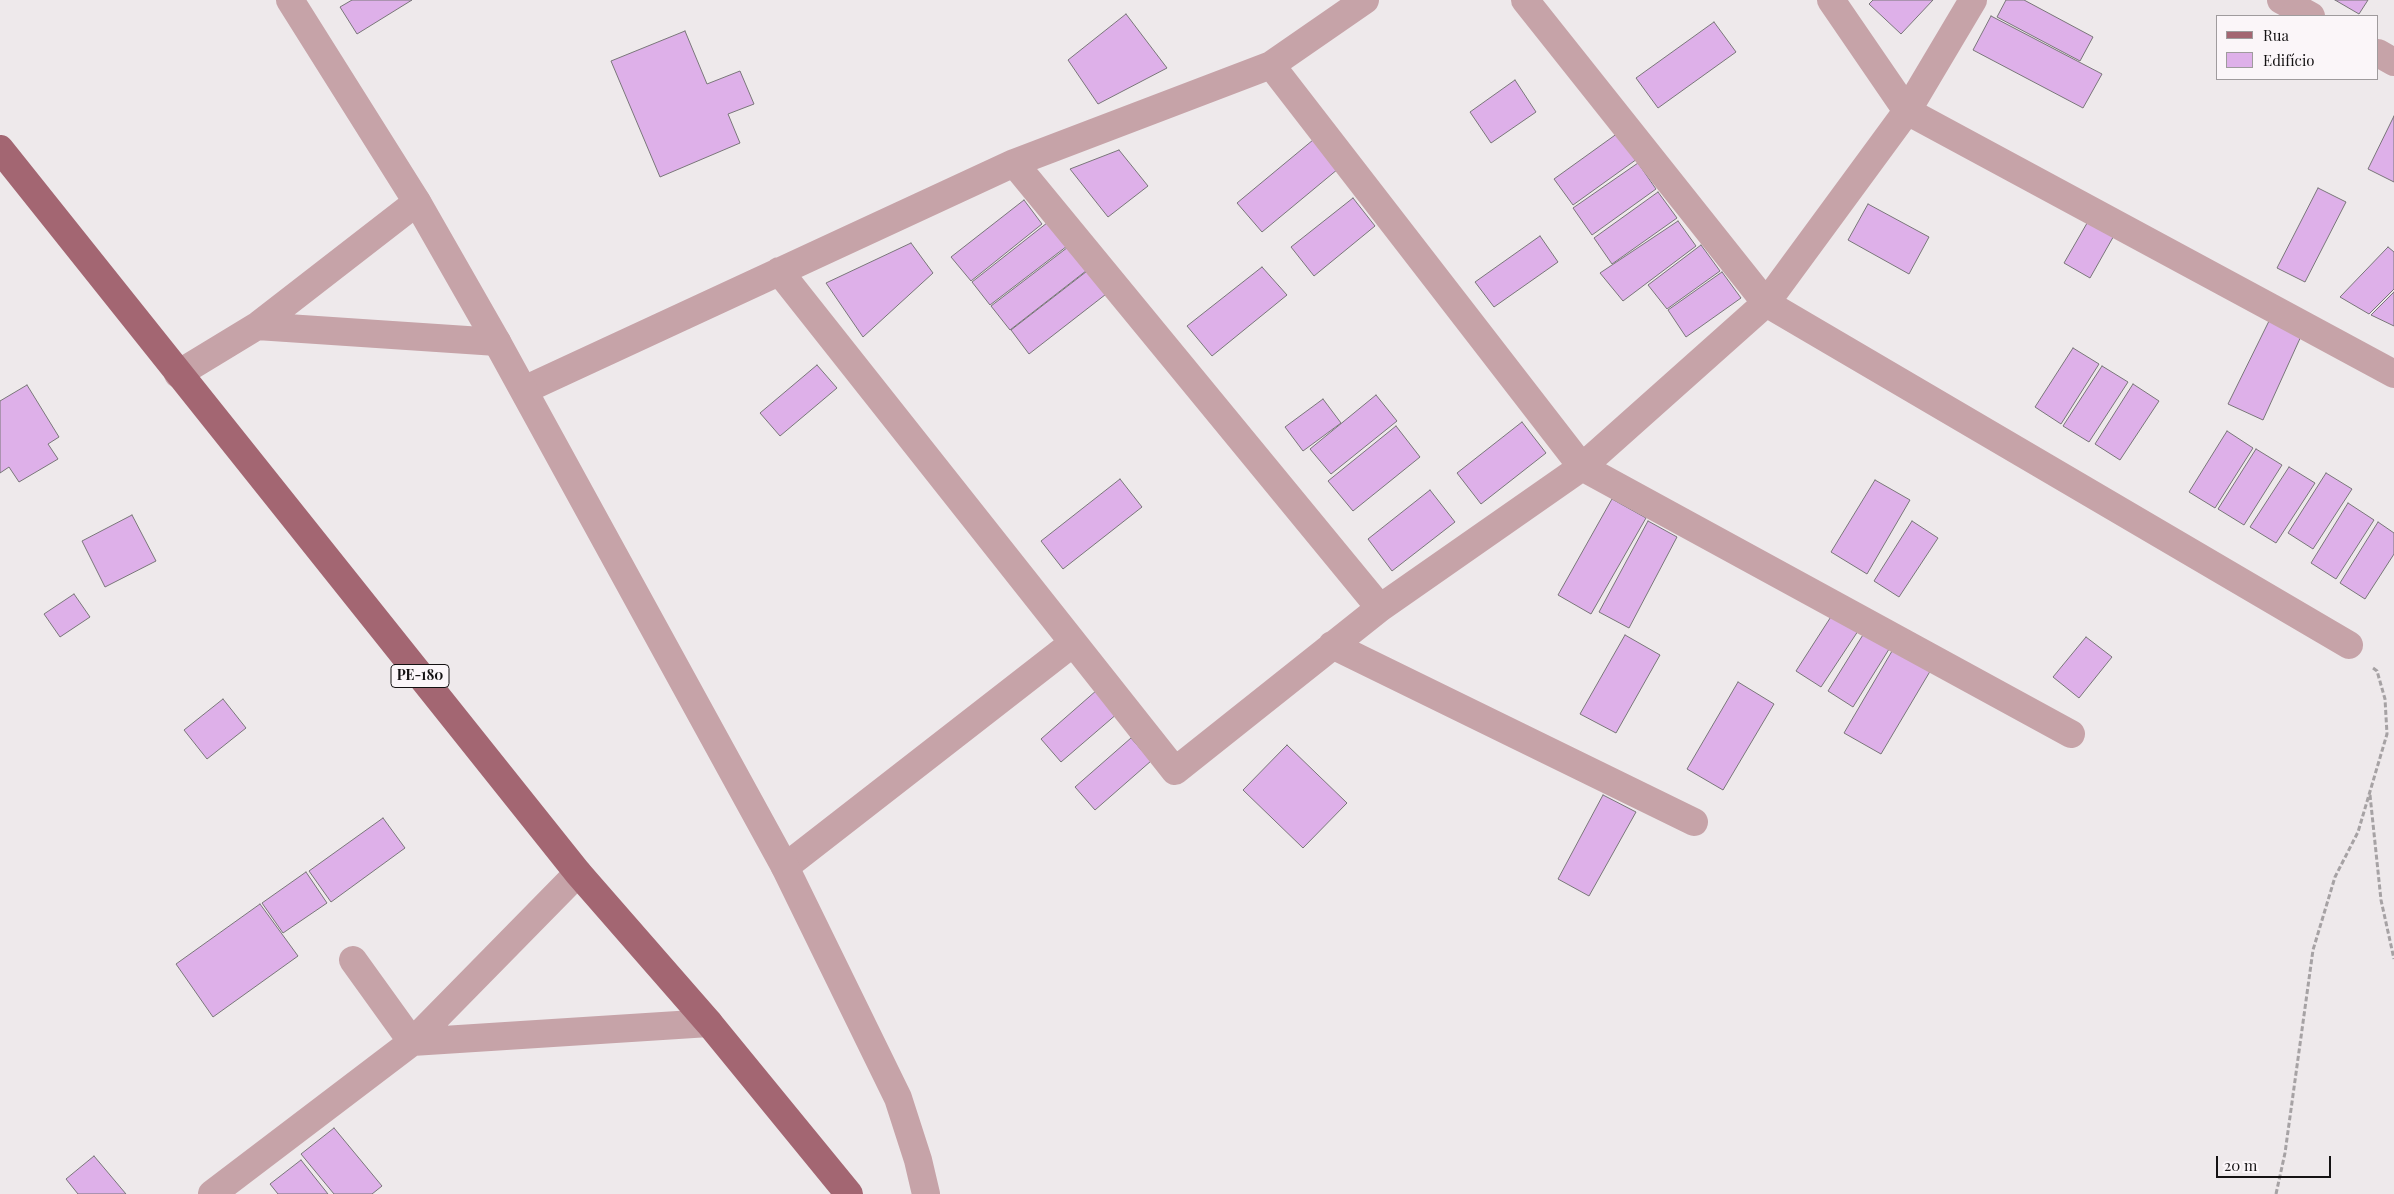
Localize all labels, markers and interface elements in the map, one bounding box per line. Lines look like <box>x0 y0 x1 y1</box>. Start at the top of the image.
legend <box>2216 15 2379 80</box>
text: Rua <box>2263 25 2289 45</box>
text: Edifício <box>2263 50 2315 70</box>
road number: PE-180 <box>391 664 449 688</box>
scale bar <box>2219 1146 2334 1178</box>
text: 20 m <box>2224 1155 2257 1175</box>

